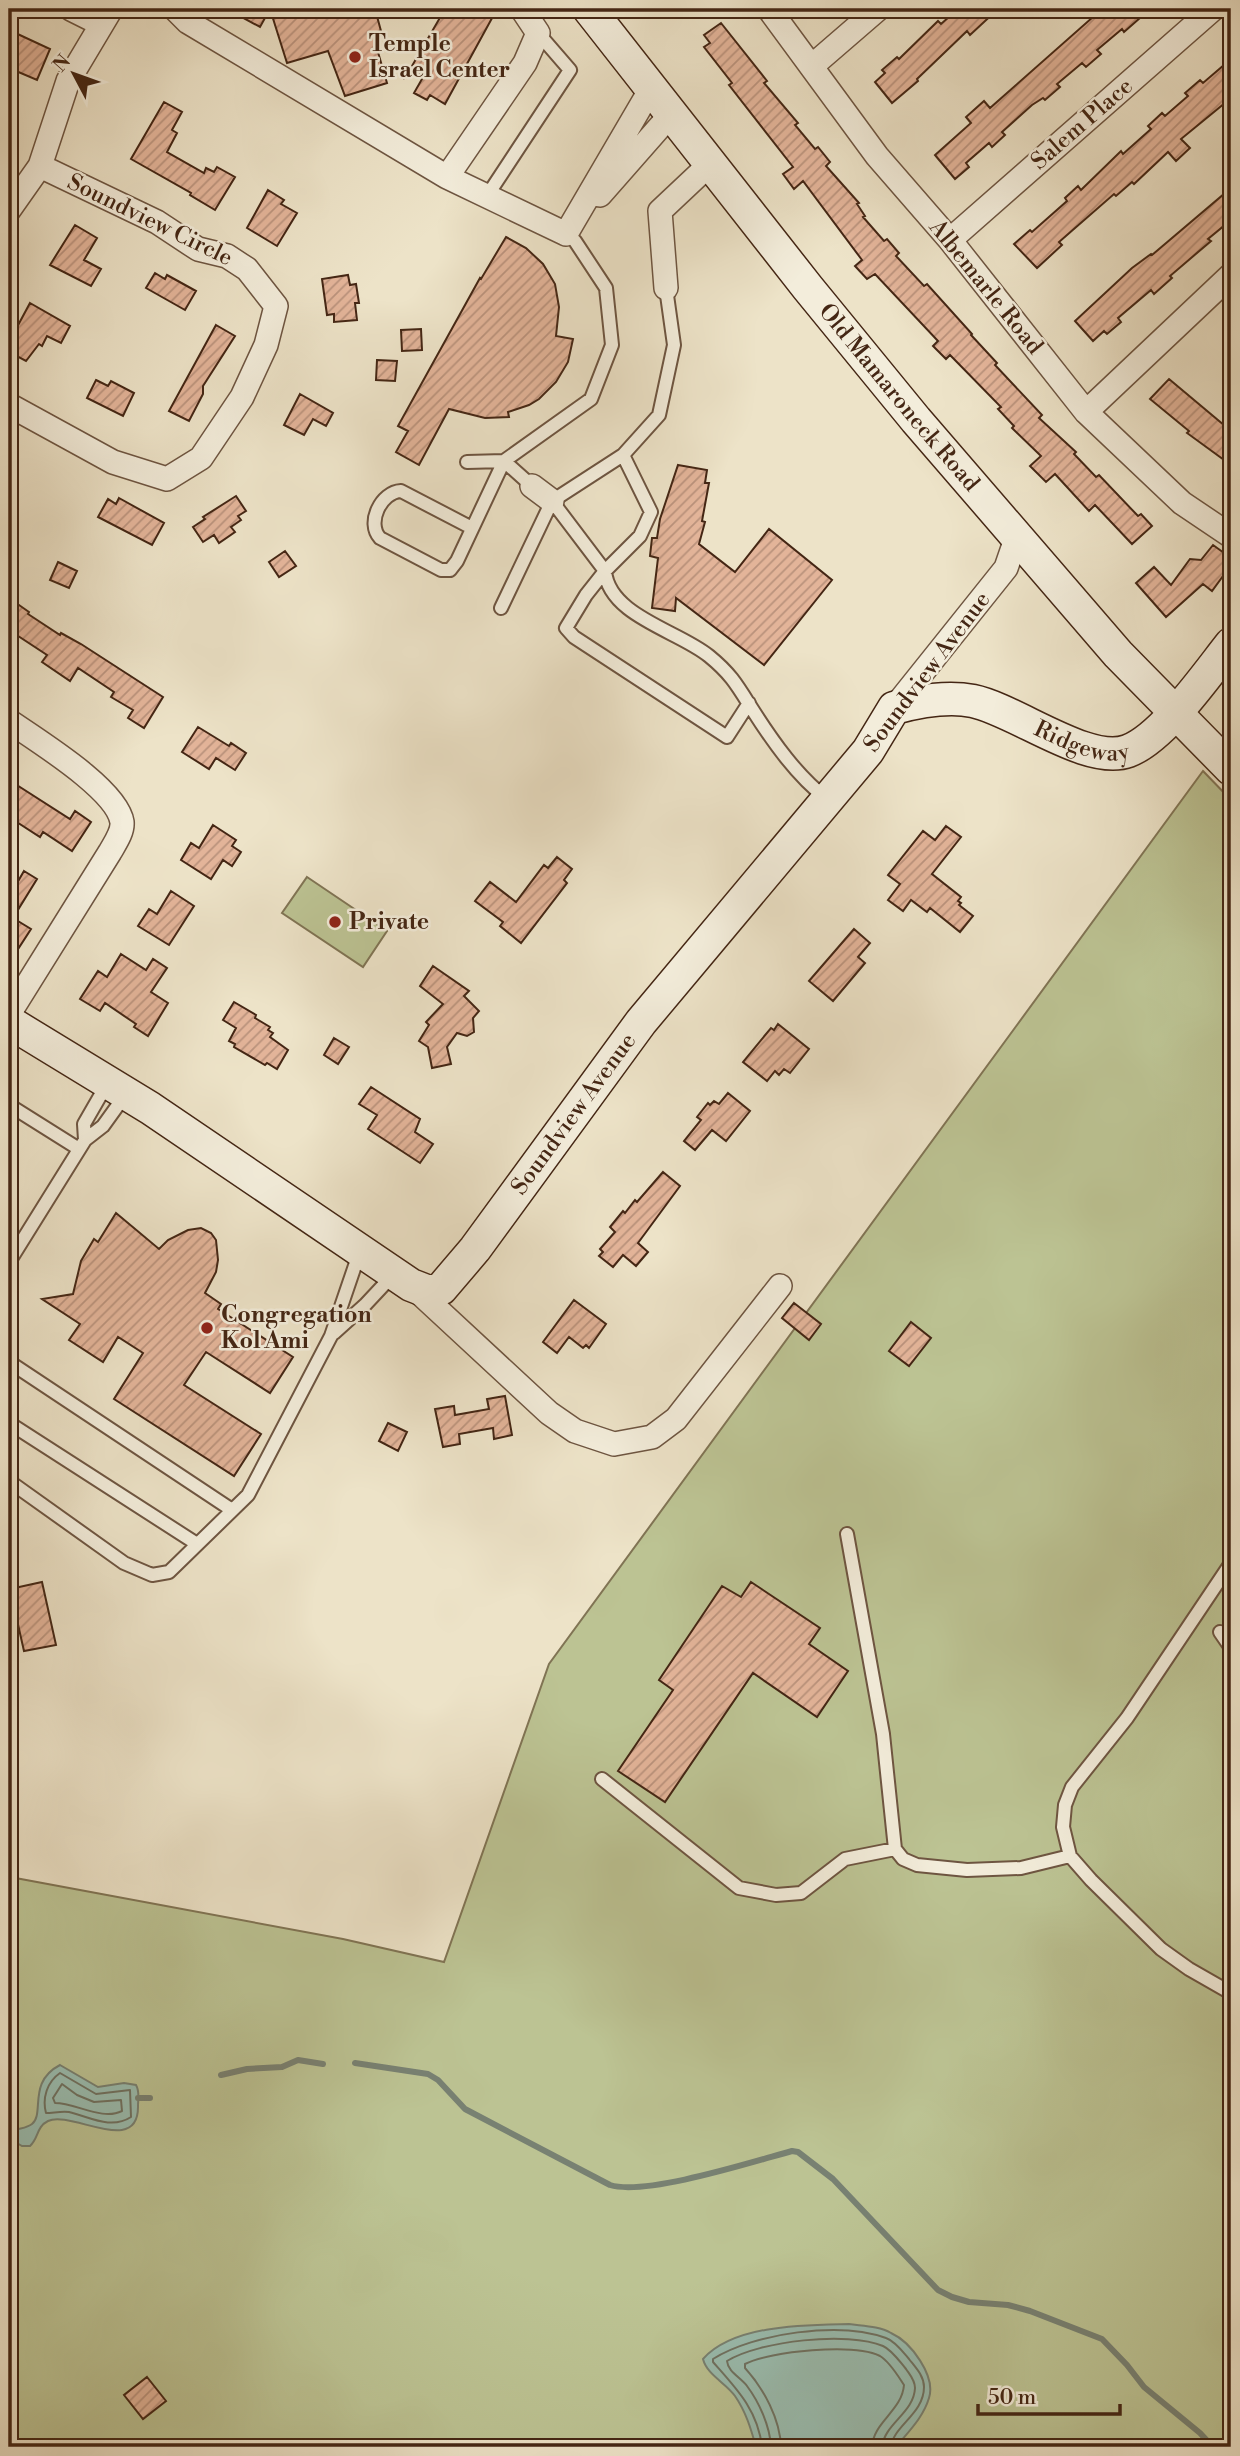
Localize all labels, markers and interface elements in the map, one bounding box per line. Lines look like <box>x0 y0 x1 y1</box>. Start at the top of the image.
place label: Temple Israel Center <box>369 30 510 84</box>
north arrow <box>38 38 108 108</box>
marker: Temple Israel Center <box>347 49 363 65</box>
text: N <box>48 50 76 77</box>
street label: Salem Place <box>1025 72 1139 176</box>
street label: Soundview Circle <box>63 168 237 272</box>
street label: Albemarle Road <box>923 213 1049 360</box>
street label: Old Mamaroneck Road <box>813 298 985 497</box>
street label: Soundview Avenue <box>858 586 996 758</box>
street label: Ridgeway <box>1030 715 1133 768</box>
place label: Private <box>349 908 429 936</box>
marker: Private <box>327 914 343 930</box>
street label: Soundview Avenue <box>505 1028 642 1200</box>
place label: Congregation Kol Ami <box>221 1301 372 1355</box>
marker: Congregation Kol Ami <box>199 1320 215 1336</box>
scale bar <box>978 2372 1119 2416</box>
text: 50 m <box>988 2385 1036 2411</box>

